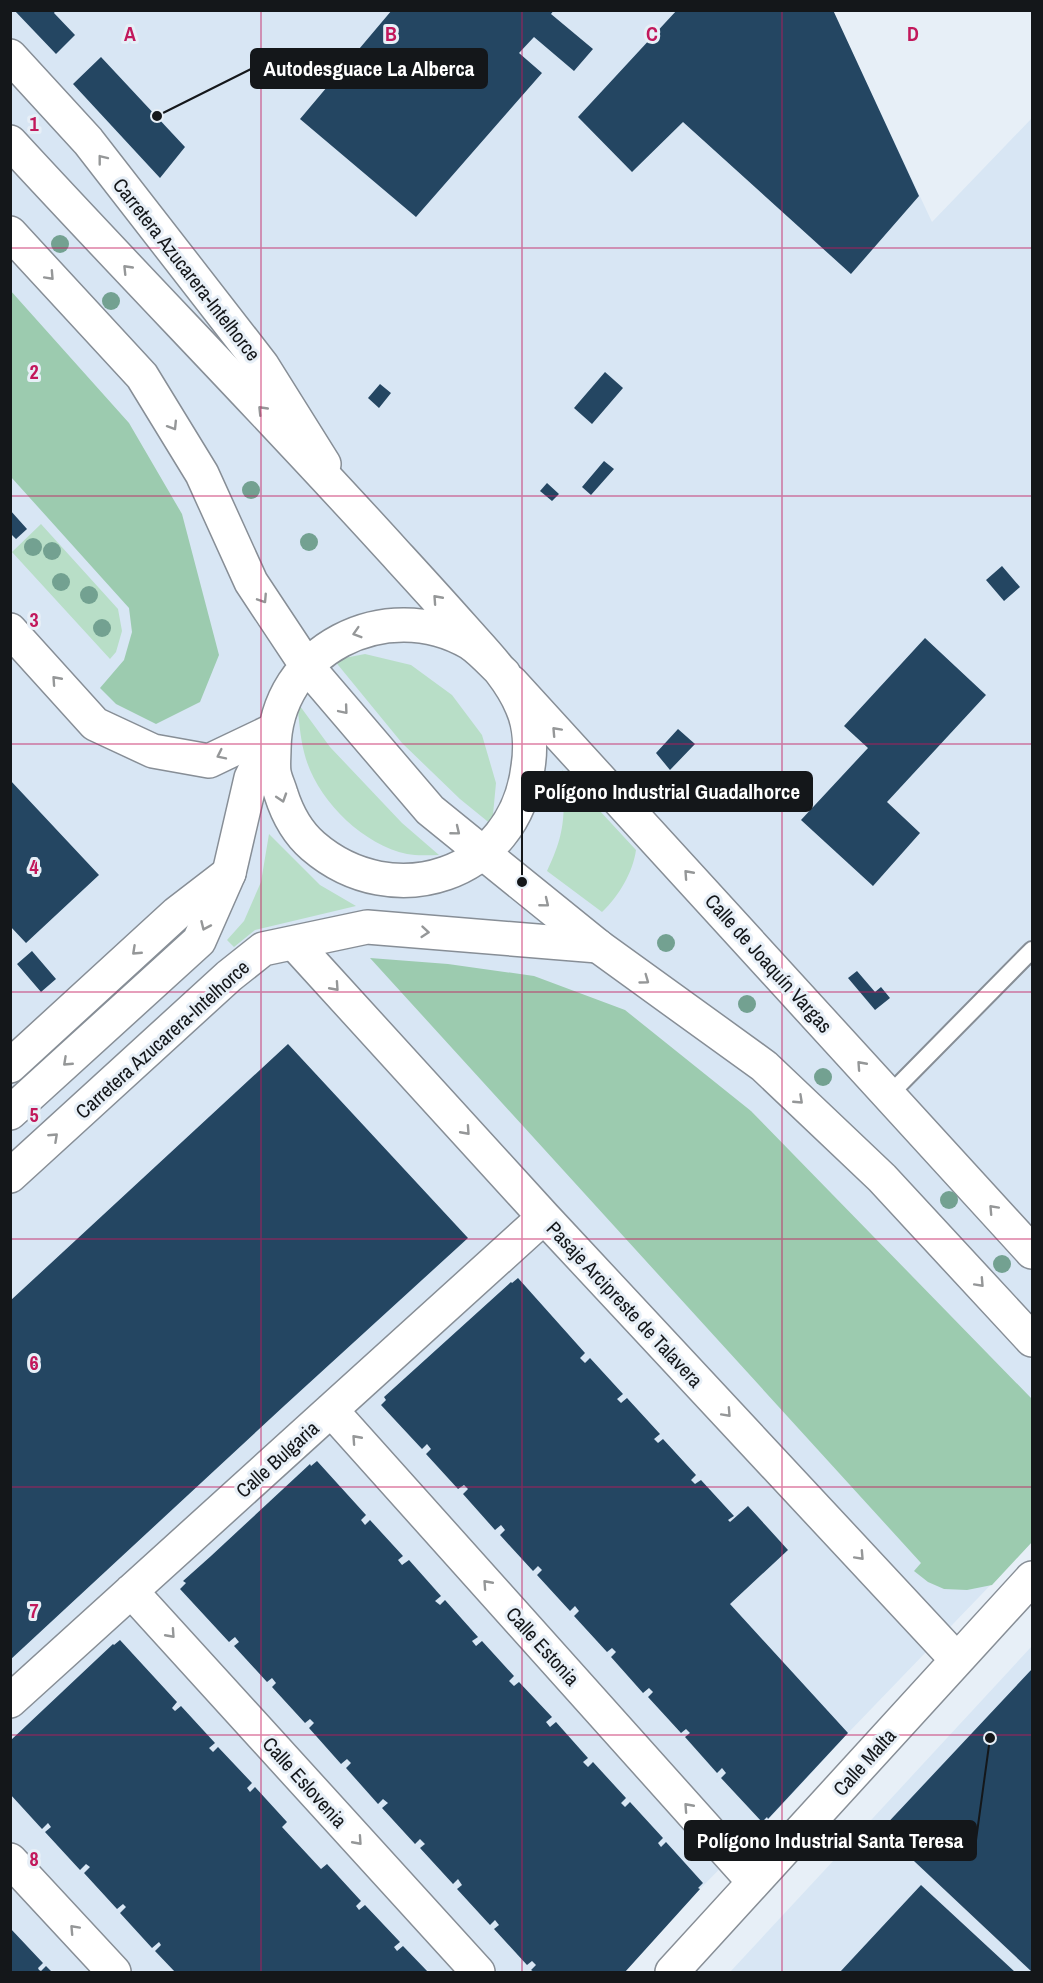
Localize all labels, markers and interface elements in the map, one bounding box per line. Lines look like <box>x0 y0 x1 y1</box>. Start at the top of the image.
text: A <box>124 20 136 47</box>
text: B <box>385 20 397 47</box>
text: C <box>646 20 658 47</box>
text: D <box>907 20 919 47</box>
callout: Autodesguace La Alberca <box>251 49 487 88</box>
text: Autodesguace La Alberca <box>264 54 475 83</box>
text: 1 <box>29 110 39 137</box>
one-way arrow <box>99 155 110 166</box>
street label: Carretera Azucarera-Intelhorce <box>107 172 267 366</box>
one-way arrow <box>124 265 135 276</box>
one-way arrow <box>43 269 54 280</box>
text: 2 <box>29 358 39 385</box>
one-way arrow <box>258 406 269 417</box>
one-way arrow <box>166 420 178 430</box>
one-way arrow <box>255 593 267 603</box>
one-way arrow <box>433 596 444 606</box>
text: 3 <box>29 606 39 633</box>
one-way arrow <box>352 626 363 639</box>
one-way arrow <box>52 677 63 687</box>
one-way arrow <box>337 703 348 714</box>
one-way arrow <box>552 727 563 737</box>
one-way arrow <box>217 748 228 760</box>
callout: Polígono Industrial Guadalhorce <box>522 772 812 811</box>
text: Polígono Industrial Guadalhorce <box>534 777 800 806</box>
one-way arrow <box>275 792 287 803</box>
one-way arrow <box>450 824 461 835</box>
text: 4 <box>29 853 39 880</box>
one-way arrow <box>684 870 695 881</box>
street label: Calle de Joaquín Vargas <box>699 888 839 1038</box>
one-way arrow <box>538 896 549 907</box>
one-way arrow <box>200 920 212 931</box>
one-way arrow <box>421 925 430 938</box>
one-way arrow <box>132 943 143 954</box>
street label: Carretera Azucarera-Intelhorce <box>69 954 255 1124</box>
one-way arrow <box>639 972 650 983</box>
one-way arrow <box>328 980 339 991</box>
one-way arrow <box>63 1055 73 1066</box>
one-way arrow <box>857 1061 868 1072</box>
one-way arrow <box>791 1092 802 1103</box>
text: 5 <box>29 1101 39 1128</box>
one-way arrow <box>459 1125 470 1135</box>
one-way arrow <box>46 1133 57 1144</box>
one-way arrow <box>989 1205 1000 1216</box>
street label: Pasaje Arcipreste de Talavera <box>541 1215 709 1393</box>
one-way arrow <box>973 1277 984 1287</box>
text: 6 <box>29 1349 39 1376</box>
one-way arrow <box>720 1406 731 1417</box>
street label: Calle Bulgaria <box>230 1415 324 1503</box>
one-way arrow <box>353 1435 364 1446</box>
one-way arrow <box>853 1549 864 1559</box>
one-way arrow <box>483 1580 494 1590</box>
text: 7 <box>29 1597 39 1624</box>
street label: Calle Estonia <box>500 1601 586 1691</box>
one-way arrow <box>164 1627 175 1638</box>
street label: Calle Malta <box>827 1722 901 1802</box>
street label: Calle Eslovenia <box>257 1731 353 1833</box>
one-way arrow <box>684 1803 695 1813</box>
callout: Polígono Industrial Santa Teresa <box>685 1821 976 1860</box>
text: Polígono Industrial Santa Teresa <box>697 1826 964 1855</box>
one-way arrow <box>351 1834 362 1845</box>
text: 8 <box>29 1845 39 1872</box>
one-way arrow <box>70 1926 81 1936</box>

